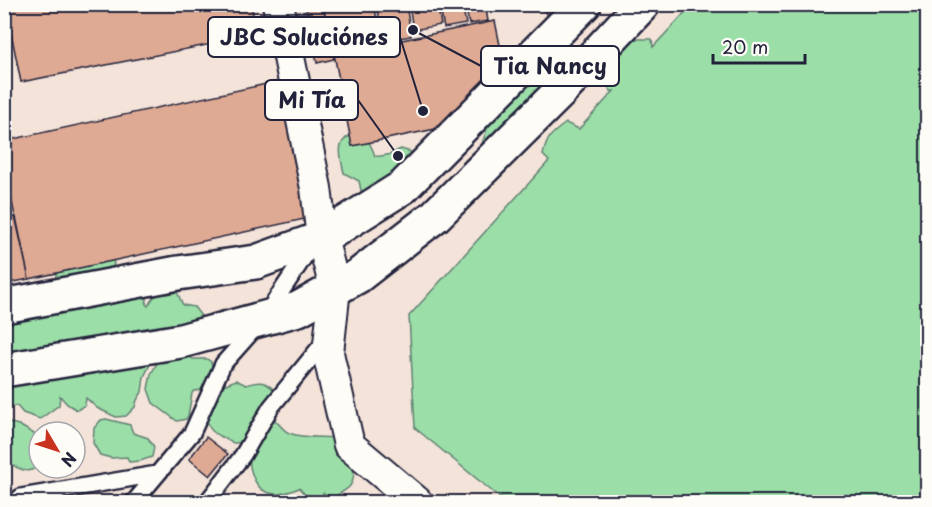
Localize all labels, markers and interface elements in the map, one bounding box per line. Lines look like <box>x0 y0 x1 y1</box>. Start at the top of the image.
callout: JBC Soluciónes <box>208 17 400 57</box>
text: JBC Soluciónes <box>220 19 388 52</box>
scale bar <box>713 27 804 65</box>
text: 20 m <box>722 33 768 60</box>
callout: Tia Nancy <box>481 46 619 86</box>
text: Tia Nancy <box>493 48 607 81</box>
callout: Mi Tía <box>265 80 358 120</box>
text: Mi Tía <box>278 82 346 115</box>
north arrow <box>27 420 87 480</box>
text: N <box>56 448 83 473</box>

